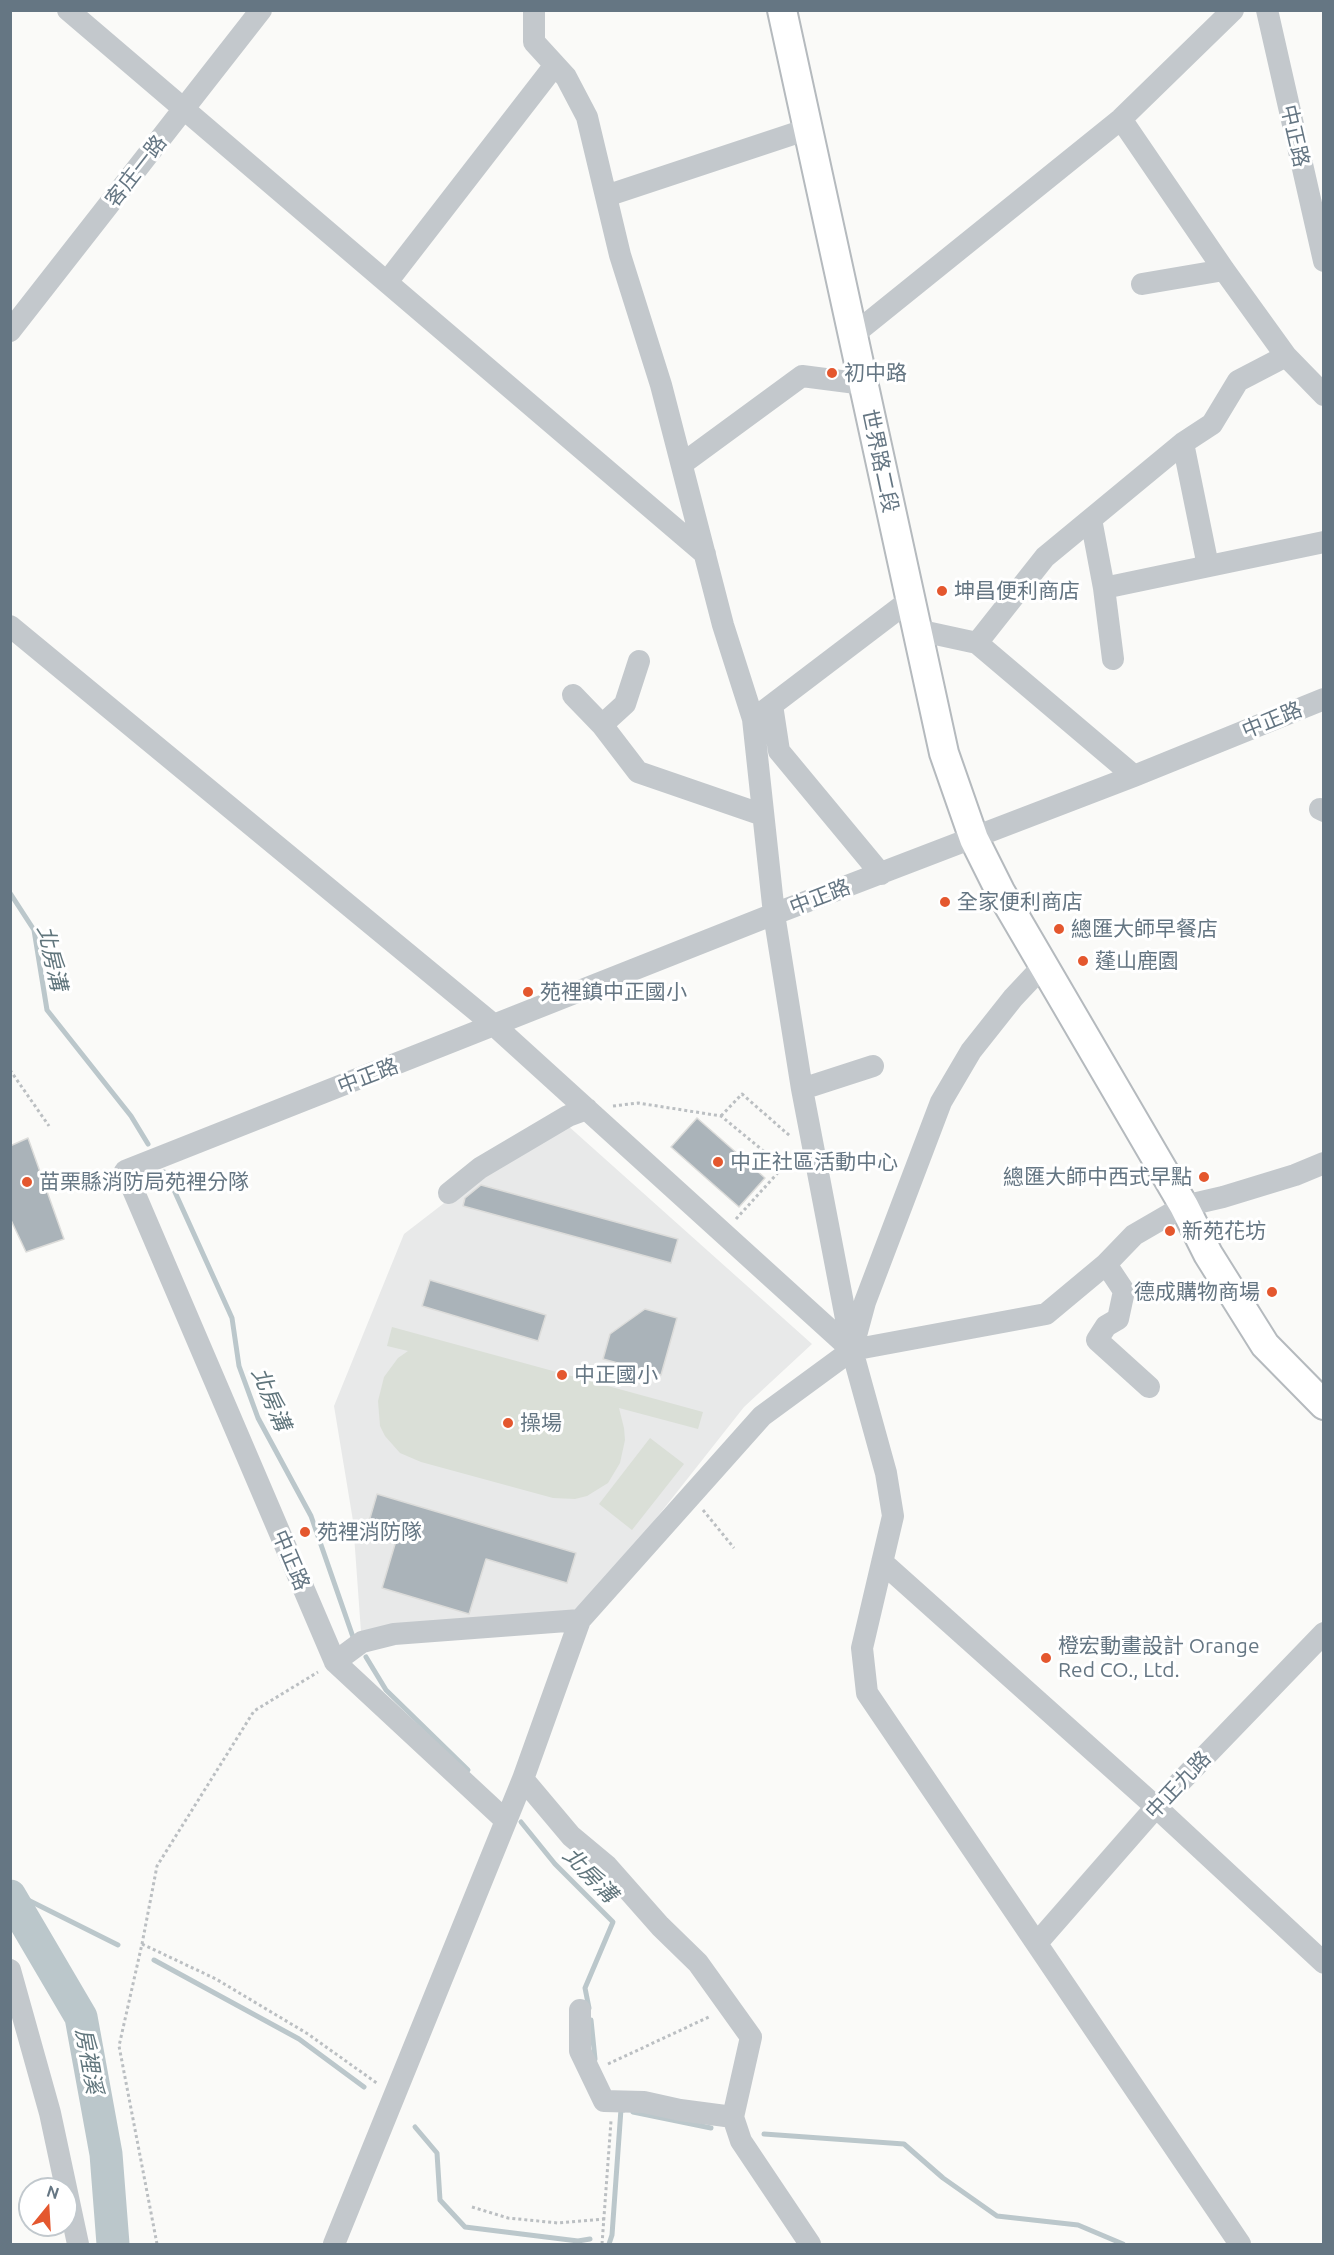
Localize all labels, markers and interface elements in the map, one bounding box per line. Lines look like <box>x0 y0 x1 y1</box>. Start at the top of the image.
street label: 中正路 <box>1276 102 1314 170</box>
street label: 客庄一路 <box>100 130 172 212</box>
place label: 初中路 <box>844 360 907 386</box>
marker: 初中路 <box>825 366 839 380</box>
street label: 世界路二段 <box>857 407 903 515</box>
place label: 坤昌便利商店 <box>954 578 1080 604</box>
marker: 坤昌便利商店 <box>935 584 949 598</box>
street label: 中正路 <box>1238 697 1306 743</box>
street label: 中正路 <box>786 874 854 920</box>
place label: 全家便利商店 <box>957 889 1083 915</box>
marker: 全家便利商店 <box>938 895 952 909</box>
place label: 總匯大師早餐店 <box>1071 916 1218 942</box>
marker: 總匯大師早餐店 <box>1052 922 1066 936</box>
water label: 北房溝 <box>32 923 72 993</box>
place label: 蓬山鹿園 <box>1095 948 1179 974</box>
marker: 蓬山鹿園 <box>1076 954 1090 968</box>
place label: 苑裡鎮中正國小 <box>540 979 687 1005</box>
marker: 苑裡鎮中正國小 <box>521 985 535 999</box>
street label: 中正路 <box>334 1053 402 1099</box>
place label: 中正社區活動中心 <box>730 1149 898 1175</box>
marker: 中正社區活動中心 <box>711 1155 725 1169</box>
place label: 總匯大師中西式早點 <box>1003 1164 1192 1190</box>
place label: 苗栗縣消防局苑裡分隊 <box>39 1169 249 1195</box>
marker: 總匯大師中西式早點 <box>1197 1170 1211 1184</box>
marker: 苗栗縣消防局苑裡分隊 <box>20 1175 34 1189</box>
place label: 新苑花坊 <box>1182 1218 1266 1244</box>
marker: 新苑花坊 <box>1163 1224 1177 1238</box>
place label: 德成購物商場 <box>1134 1279 1260 1305</box>
marker: 德成購物商場 <box>1265 1285 1279 1299</box>
place label: 中正國小 <box>574 1362 658 1388</box>
water label: 北房溝 <box>246 1363 296 1435</box>
marker: 中正國小 <box>555 1368 569 1382</box>
place label: 操場 <box>520 1410 562 1436</box>
marker: 操場 <box>501 1416 515 1430</box>
place label: 苑裡消防隊 <box>317 1519 422 1545</box>
marker: 苑裡消防隊 <box>298 1525 312 1539</box>
street label: 中正路 <box>267 1526 315 1594</box>
place label: 橙宏動畫設計 Orange Red CO., Ltd. <box>1058 1633 1259 1683</box>
marker: 橙宏動畫設計 Orange Red CO., Ltd. <box>1039 1651 1053 1665</box>
street label: 中正九路 <box>1140 1746 1216 1824</box>
water label: 北房溝 <box>558 1842 622 1908</box>
water label: 房裡溪 <box>70 2026 108 2096</box>
north arrow <box>18 2177 78 2237</box>
text: N <box>44 2181 61 2202</box>

